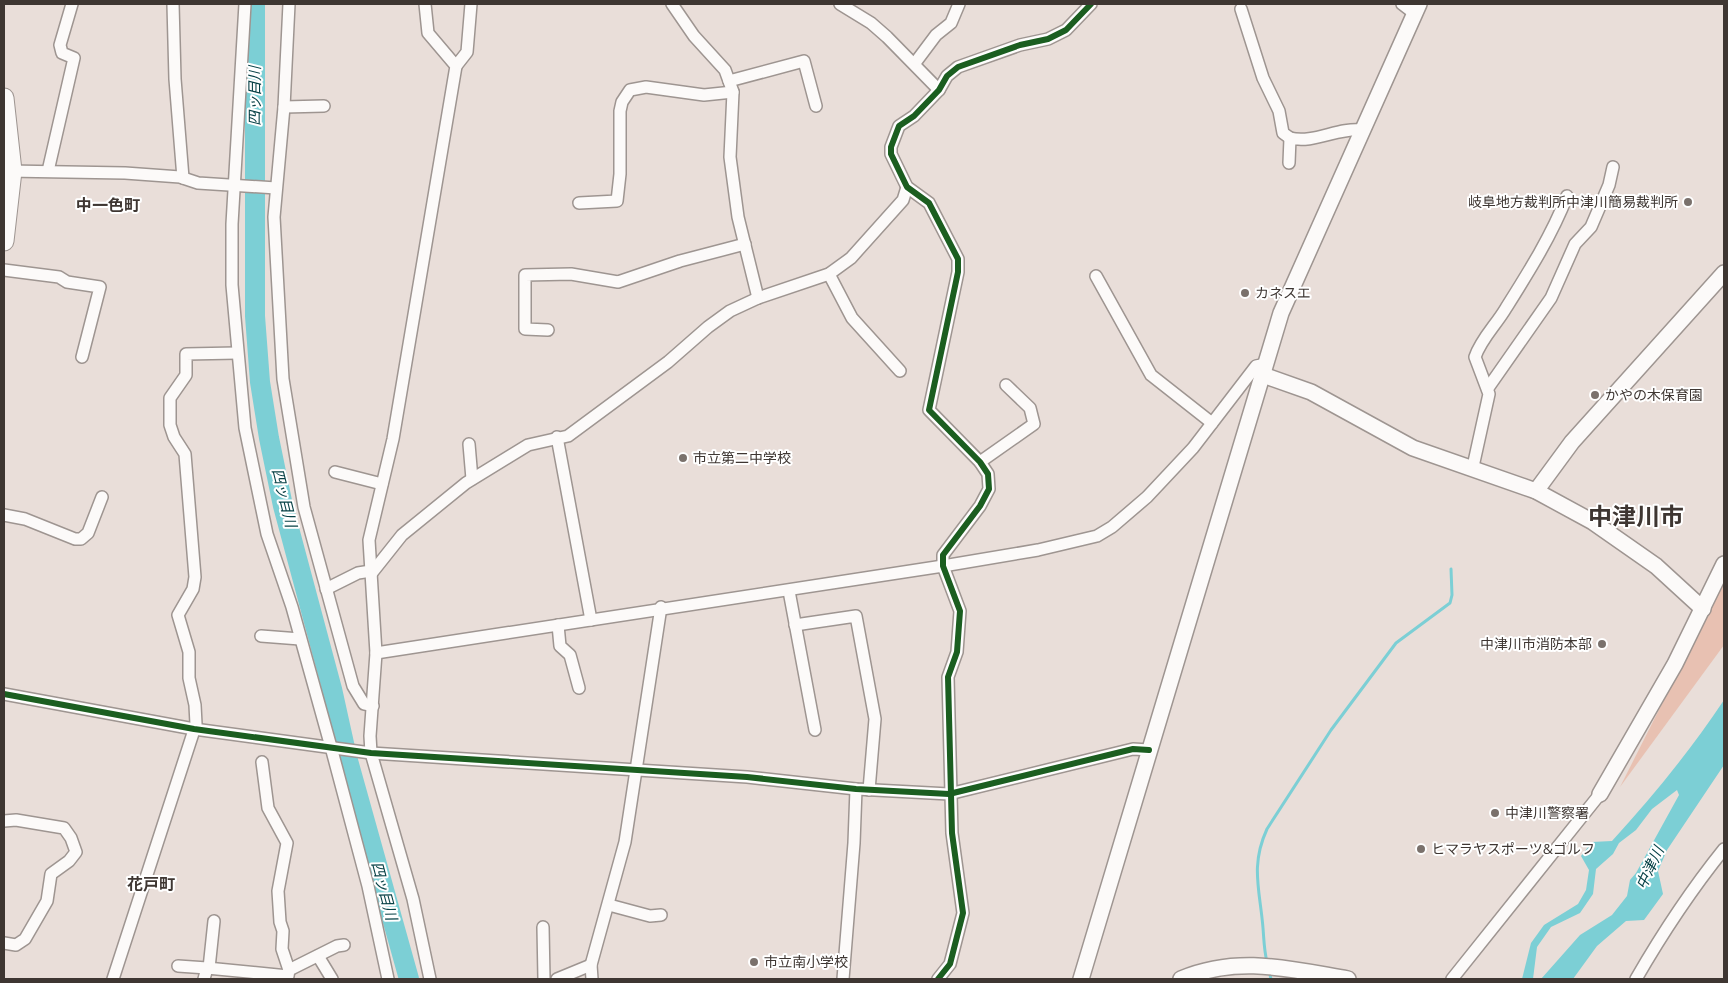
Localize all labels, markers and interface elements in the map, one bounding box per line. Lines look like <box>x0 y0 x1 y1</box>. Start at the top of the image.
water label: 四ッ目川 <box>244 64 264 126</box>
place label: 岐阜地方裁判所中津川簡易裁判所 <box>1468 192 1678 211</box>
district label: 中一色町 <box>76 194 140 216</box>
marker: 岐阜地方裁判所中津川簡易裁判所 <box>1682 196 1694 208</box>
place label: カネスエ <box>1255 283 1311 302</box>
marker: カネスエ <box>1239 287 1251 299</box>
place label: かやの木保育園 <box>1605 385 1703 404</box>
marker: かやの木保育園 <box>1589 389 1601 401</box>
place label: 市立第二中学校 <box>693 448 791 467</box>
marker: 市立第二中学校 <box>677 452 689 464</box>
water label: 四ッ目川 <box>268 466 302 531</box>
district label: 中津川市 <box>1588 499 1684 532</box>
place label: 中津川市消防本部 <box>1480 634 1592 653</box>
marker: 中津川市消防本部 <box>1596 638 1608 650</box>
place label: 中津川警察署 <box>1505 803 1589 822</box>
marker: 中津川警察署 <box>1489 807 1501 819</box>
place label: ヒマラヤスポーツ&ゴルフ <box>1431 839 1595 858</box>
water label: 中津川 <box>1631 841 1669 892</box>
marker: ヒマラヤスポーツ&ゴルフ <box>1415 843 1427 855</box>
water label: 四ッ目川 <box>368 859 403 924</box>
district label: 花戸町 <box>127 873 175 895</box>
place label: 市立南小学校 <box>764 952 848 971</box>
marker: 市立南小学校 <box>748 956 760 968</box>

